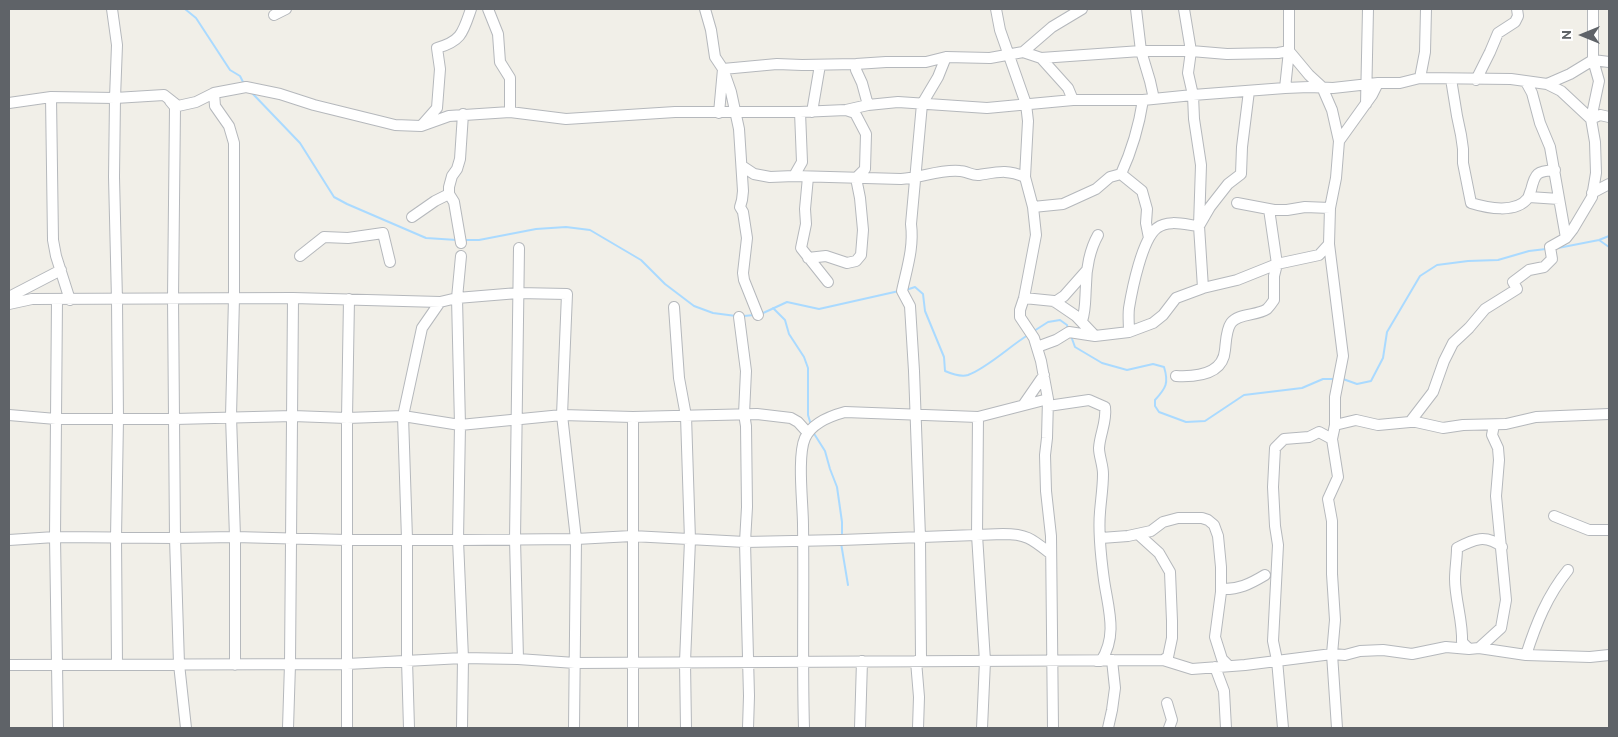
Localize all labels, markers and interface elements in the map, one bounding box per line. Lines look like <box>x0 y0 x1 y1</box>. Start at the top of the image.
north arrow <box>1558 10 1608 60</box>
text: N <box>1559 30 1576 40</box>

